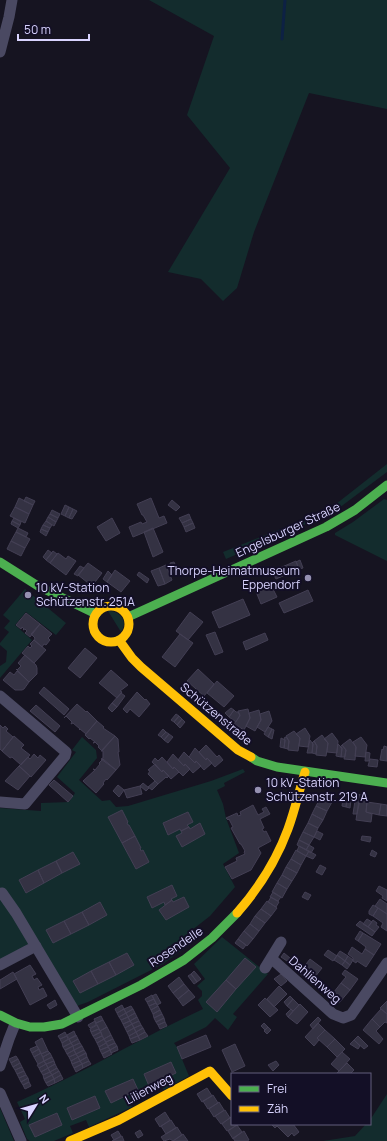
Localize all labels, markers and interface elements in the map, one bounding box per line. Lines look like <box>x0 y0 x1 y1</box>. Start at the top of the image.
scale bar <box>18 16 89 42</box>
text: 50 m <box>24 21 51 38</box>
street label: Engelsburger Straße <box>233 498 343 561</box>
place label: Thorpe-Heimatmuseum Eppendorf <box>168 562 301 593</box>
marker: Thorpe-Heimatmuseum Eppendorf <box>303 573 313 583</box>
place label: 10 kV-Station Schützenstr. 251A <box>36 579 135 610</box>
marker: 10 kV-Station Schützenstr. 251A <box>23 590 33 600</box>
street label: Schützenstraße <box>177 679 256 749</box>
place label: 10 kV-Station Schützenstr. 219 A <box>266 774 368 805</box>
marker: 10 kV-Station Schützenstr. 219 A <box>253 785 263 795</box>
street label: Rosendelle <box>145 922 206 971</box>
street label: Dahlienweg <box>285 952 345 1007</box>
street label: Lilienweg <box>122 1069 176 1108</box>
legend <box>231 1073 371 1125</box>
text: Frei <box>267 1080 287 1097</box>
north arrow <box>16 1085 56 1125</box>
text: N <box>36 1091 53 1106</box>
text: Zäh <box>267 1100 288 1117</box>

